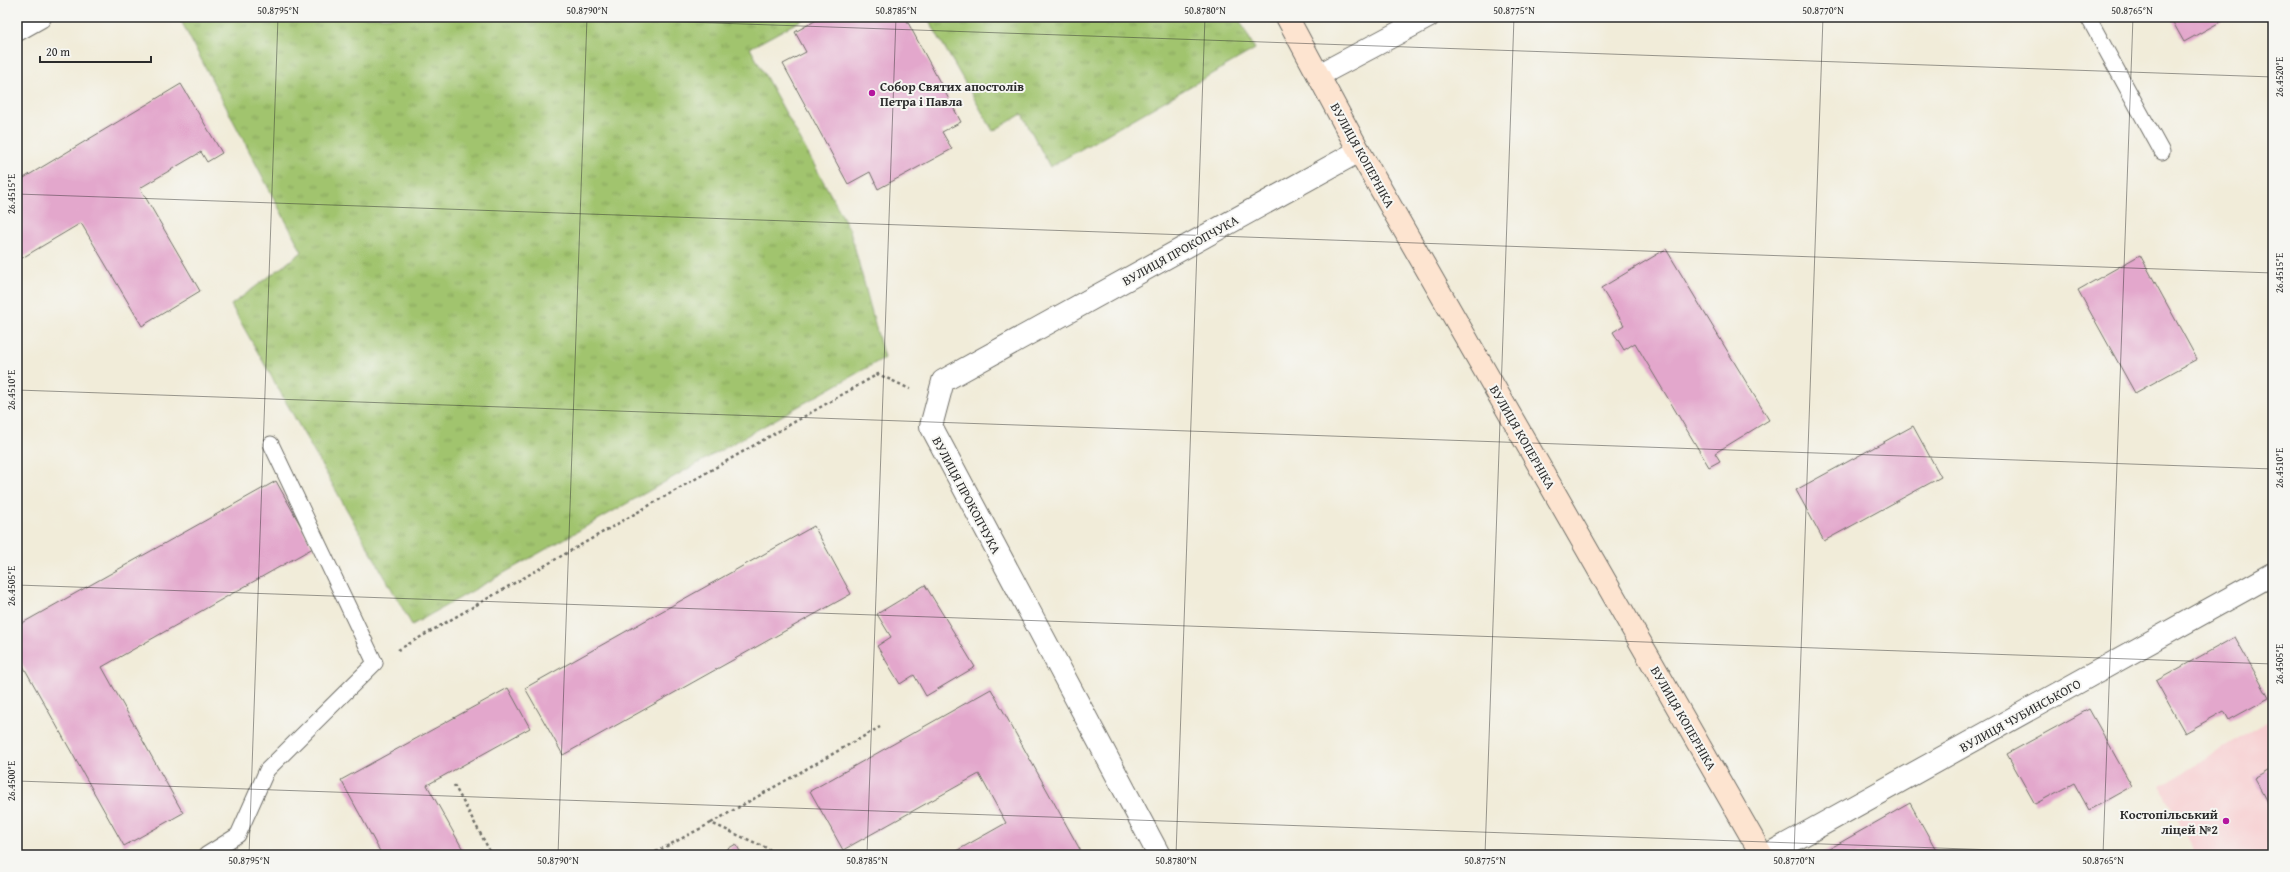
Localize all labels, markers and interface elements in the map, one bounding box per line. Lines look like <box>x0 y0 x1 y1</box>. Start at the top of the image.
text: 50.8795°N <box>257 3 299 18</box>
text: 50.8790°N <box>566 3 608 18</box>
text: 50.8785°N <box>875 3 917 18</box>
text: 50.8780°N <box>1184 3 1226 18</box>
text: 50.8775°N <box>1493 3 1535 18</box>
text: 50.8770°N <box>1802 3 1844 18</box>
text: 50.8765°N <box>2111 3 2153 18</box>
scale bar <box>40 38 151 64</box>
text: 20 m <box>46 43 70 60</box>
text: 26.4520°E <box>2272 57 2287 97</box>
place label: Собор Святих апостолів Петра і Павла <box>880 77 1024 111</box>
marker: Собор Святих апостолів Петра і Павла <box>867 88 877 98</box>
street label: ВУЛИЦЯ КОПЕРНІКА <box>1326 99 1399 211</box>
text: 26.4515°E <box>4 174 19 214</box>
street label: ВУЛИЦЯ ПРОКОПЧУКА <box>1119 210 1242 290</box>
text: 26.4515°E <box>2272 253 2287 293</box>
text: 26.4510°E <box>4 370 19 410</box>
street label: ВУЛИЦЯ КОПЕРНІКА <box>1485 382 1560 493</box>
street label: ВУЛИЦЯ ПРОКОПЧУКА <box>928 433 1006 557</box>
text: 26.4510°E <box>2272 448 2287 488</box>
text: 26.4505°E <box>4 566 19 606</box>
text: 26.4505°E <box>2272 644 2287 684</box>
street label: ВУЛИЦЯ КОПЕРНІКА <box>1646 663 1721 774</box>
street label: ВУЛИЦЯ ЧУБИНСЬКОГО <box>1956 674 2084 757</box>
text: 26.4500°E <box>4 761 19 801</box>
place label: Костопільський ліцей №2 <box>2120 805 2218 839</box>
marker: Костопільський ліцей №2 <box>2221 816 2231 826</box>
text: 50.8795°N <box>228 853 270 868</box>
text: 50.8790°N <box>537 853 579 868</box>
text: 50.8785°N <box>846 853 888 868</box>
text: 50.8780°N <box>1155 853 1197 868</box>
text: 50.8775°N <box>1464 853 1506 868</box>
text: 50.8770°N <box>1773 853 1815 868</box>
text: 50.8765°N <box>2082 853 2124 868</box>

